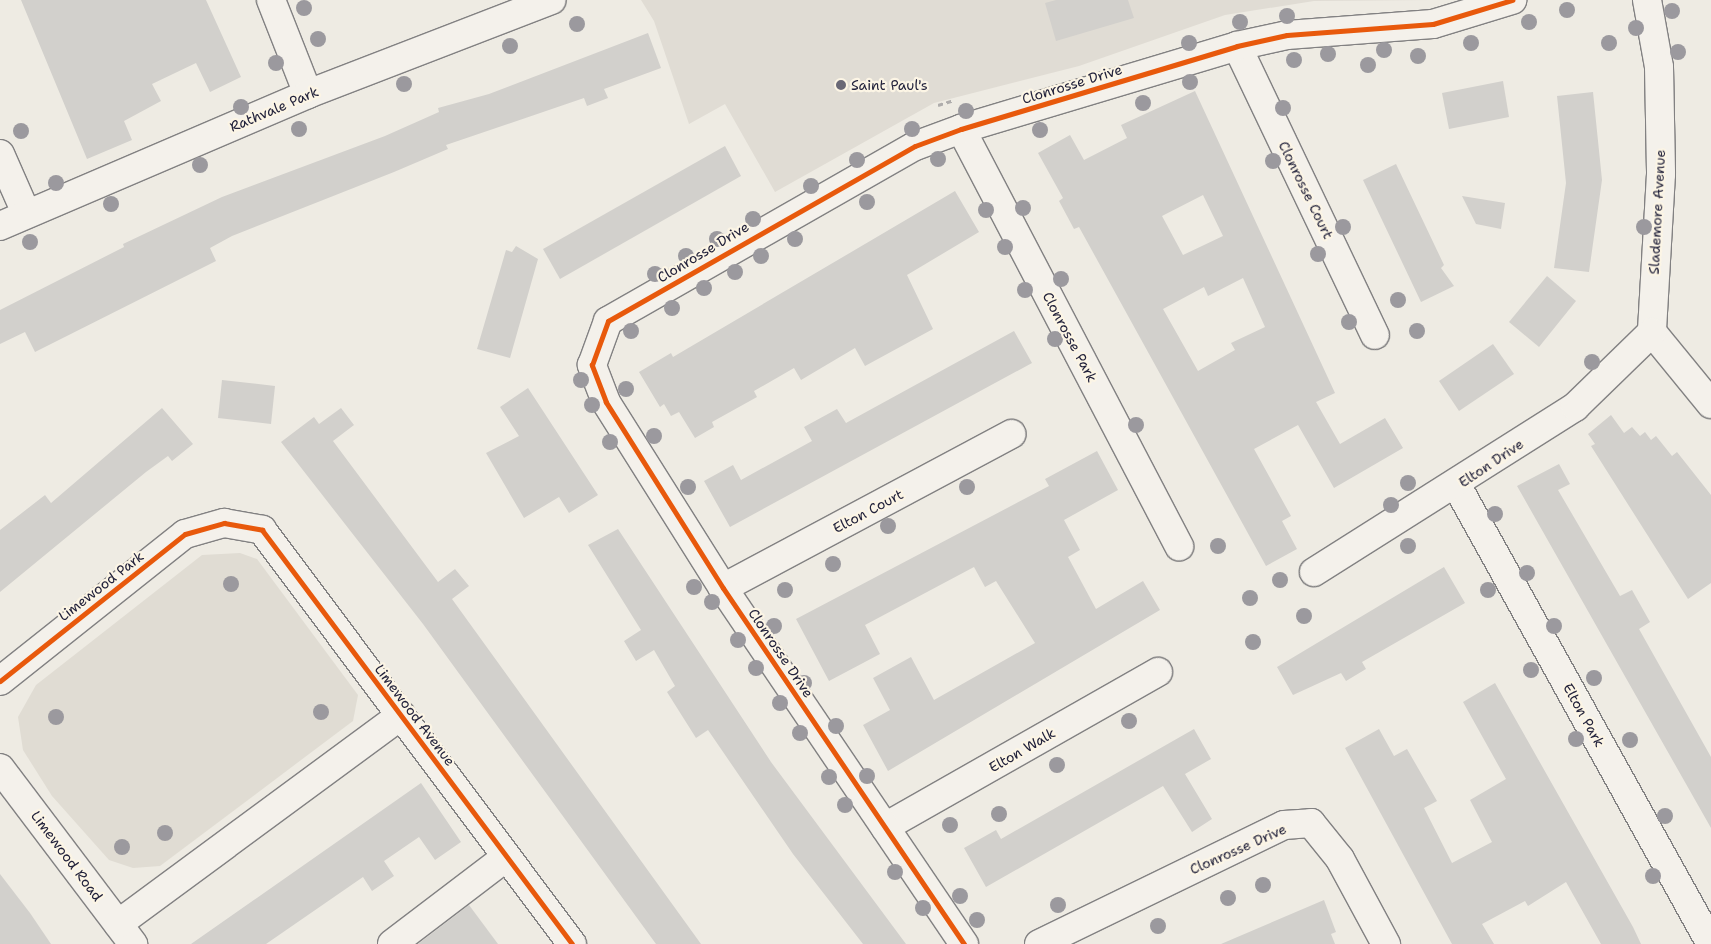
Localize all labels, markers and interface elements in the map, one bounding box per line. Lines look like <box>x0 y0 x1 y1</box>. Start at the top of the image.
street label: Clonrosse Drive <box>1020 61 1124 107</box>
place label: Saint Paul's <box>851 77 928 93</box>
marker: Saint Paul's <box>835 79 847 91</box>
street label: Rathvale Park <box>227 83 321 135</box>
street label: Clonrosse Court <box>1275 138 1337 242</box>
street label: Slademore Avenue <box>1645 149 1669 275</box>
street label: Clonrosse Drive <box>654 218 752 286</box>
street label: Clonrosse Park <box>1039 289 1101 385</box>
street label: Elton Drive <box>1455 435 1527 491</box>
street label: Elton Court <box>830 485 906 537</box>
street label: Limewood Park <box>55 548 147 624</box>
street label: Clonrosse Drive <box>745 605 817 701</box>
street label: Limewood Avenue <box>371 661 459 769</box>
street label: Elton Park <box>1560 680 1608 750</box>
street label: Elton Walk <box>986 724 1058 776</box>
street label: Limewood Road <box>28 808 106 904</box>
street label: Clonrosse Drive <box>1187 820 1289 878</box>

